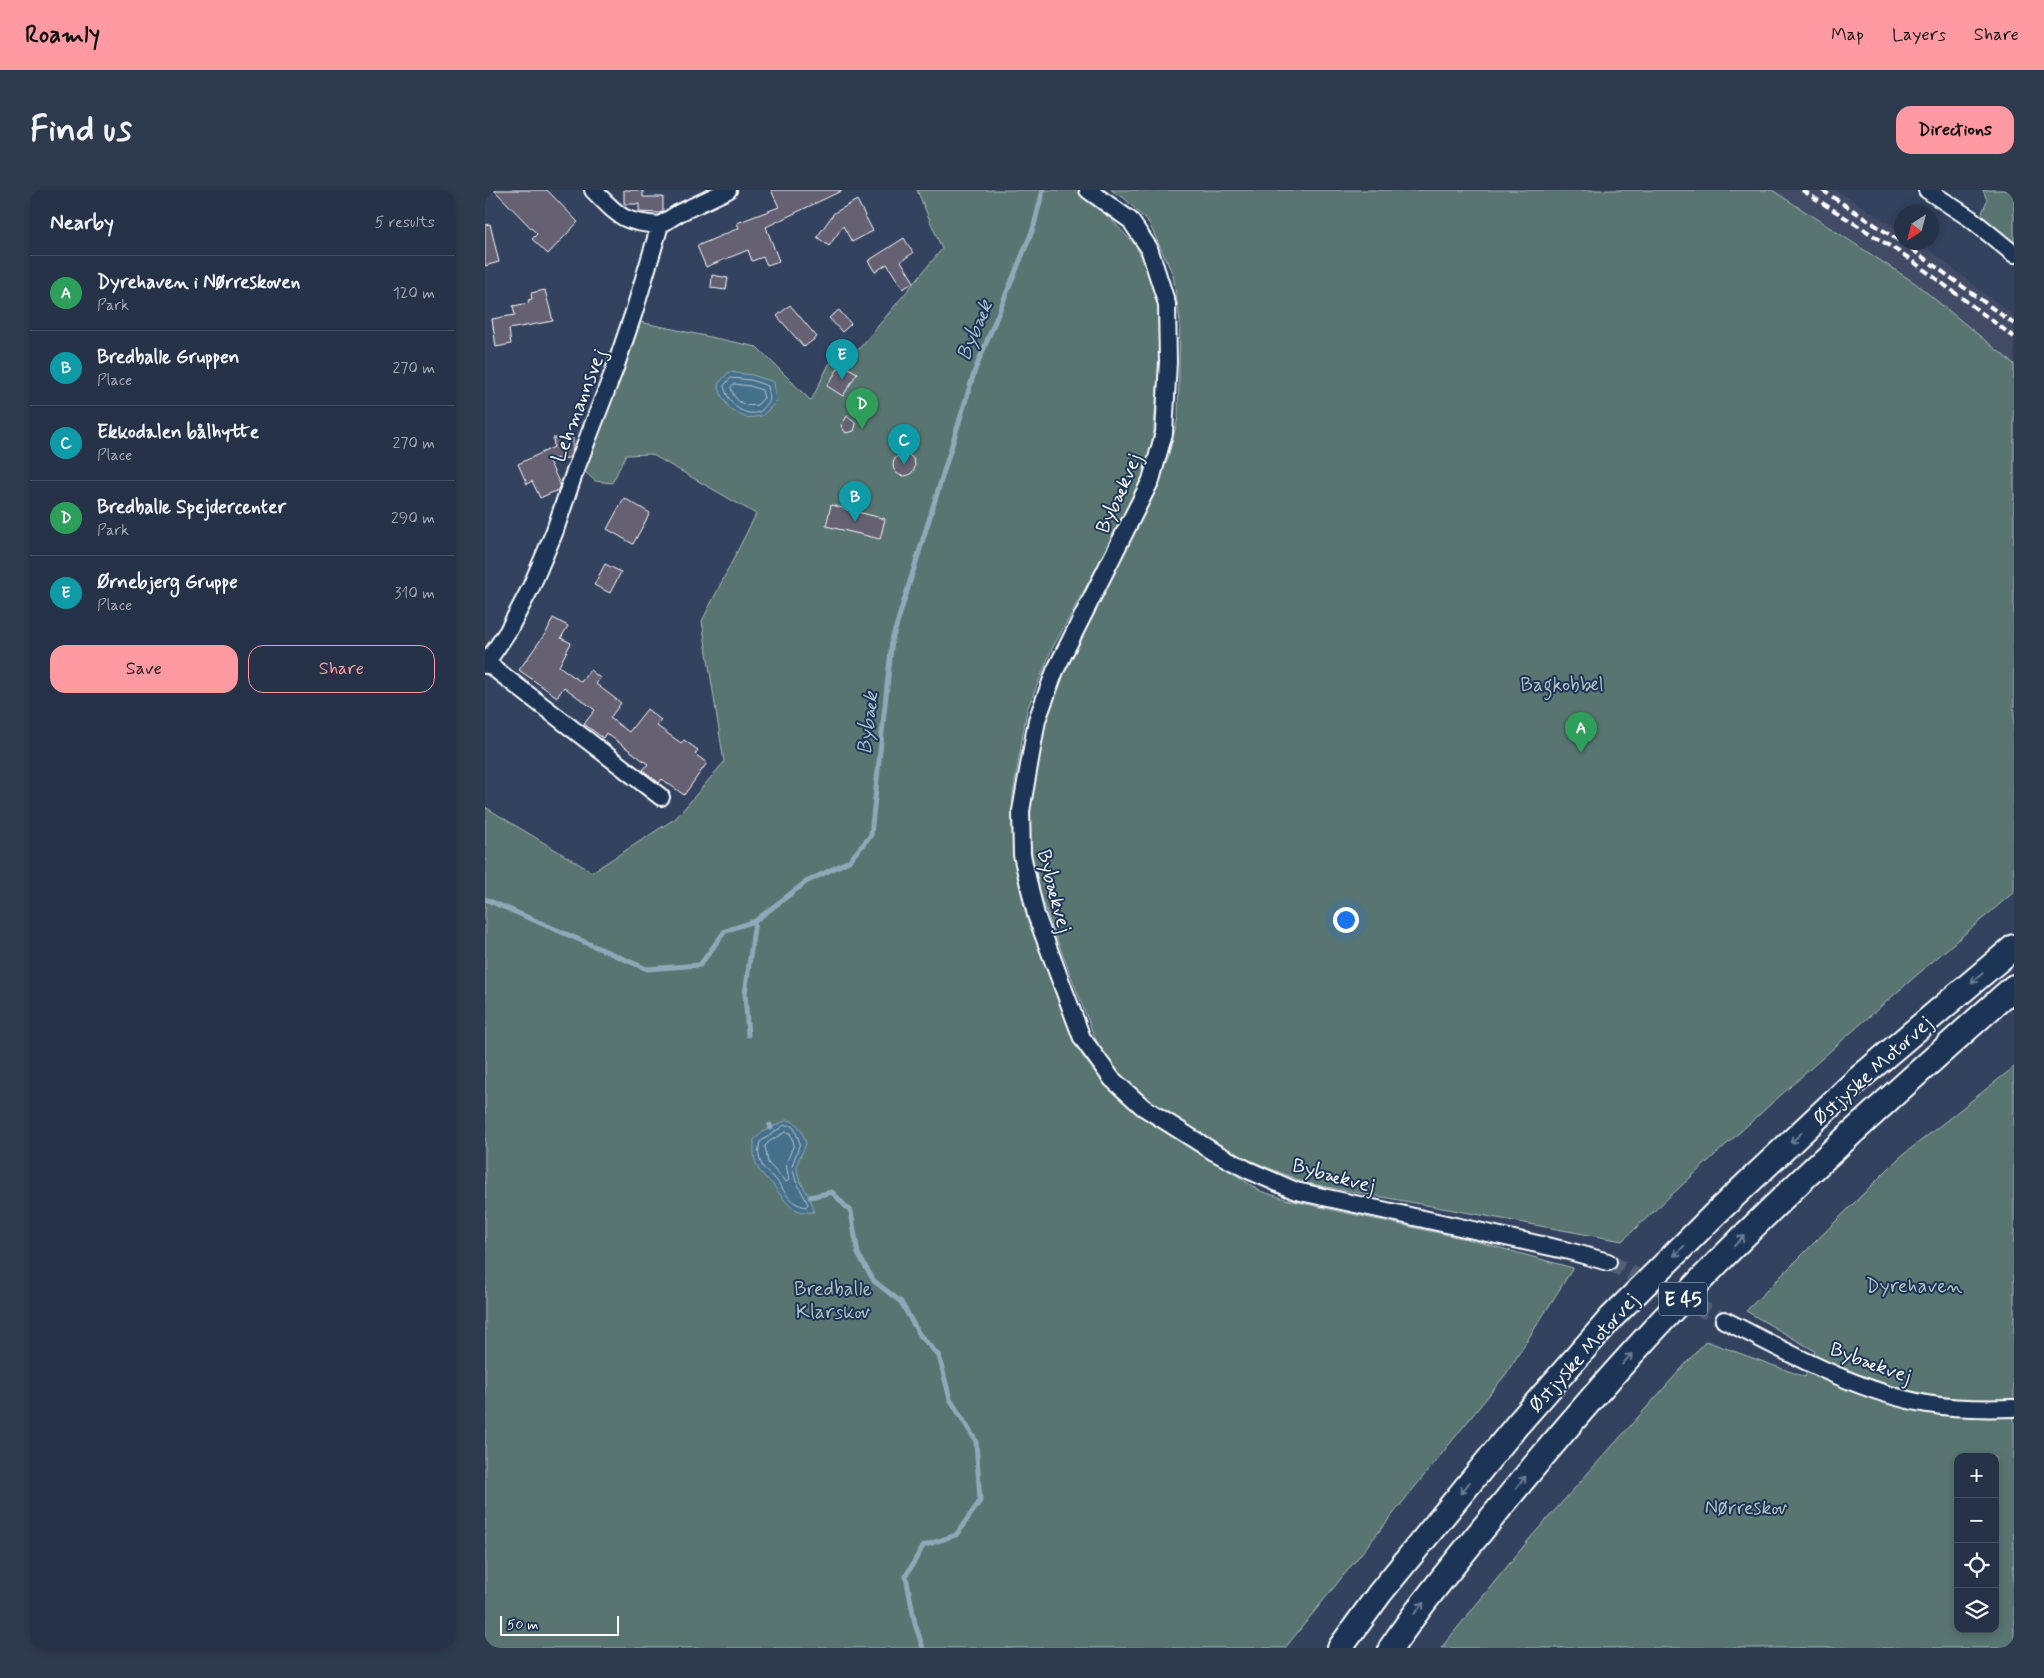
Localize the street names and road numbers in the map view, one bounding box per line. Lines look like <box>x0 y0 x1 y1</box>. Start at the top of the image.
street label: Lehmannsvej <box>545 345 613 466</box>
street label: Bybækvej <box>1090 449 1149 538</box>
street label: Bybækvej <box>1030 847 1078 936</box>
street label: Østjyske Motorvej <box>1807 1010 1939 1132</box>
street label: Bybækvej <box>1289 1152 1378 1200</box>
road number: E 45 <box>1659 1282 1707 1316</box>
street label: Østjyske Motorvej <box>1523 1287 1645 1419</box>
street label: Bybækvej <box>1826 1336 1915 1391</box>

